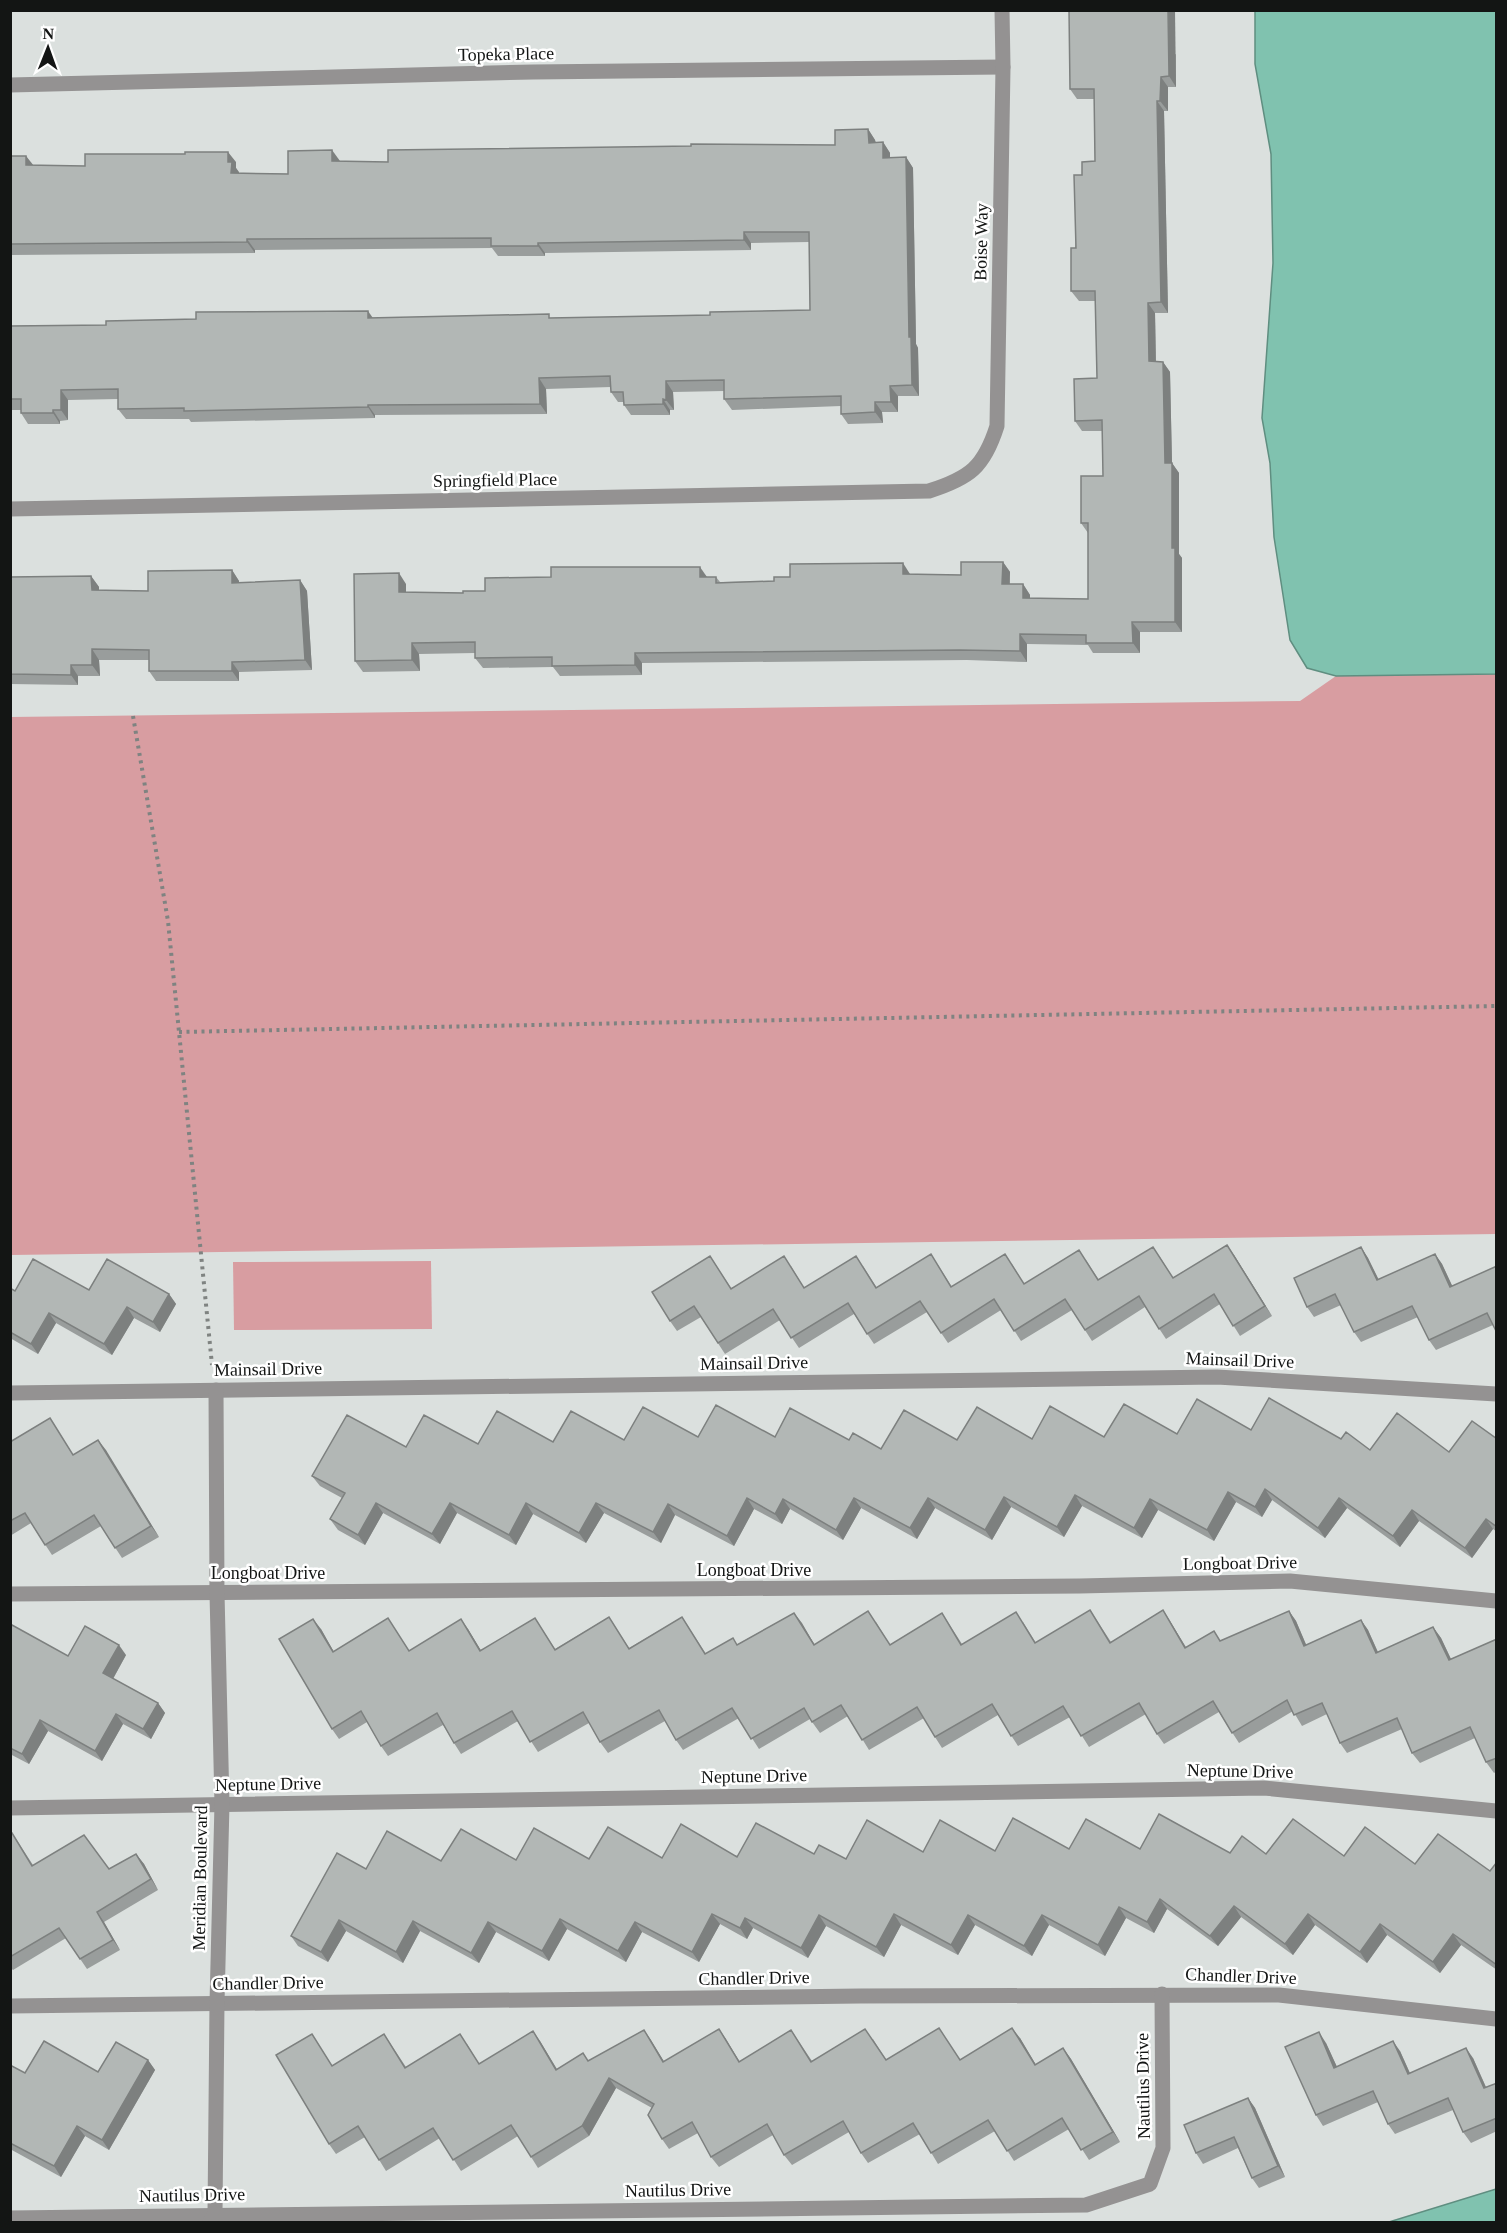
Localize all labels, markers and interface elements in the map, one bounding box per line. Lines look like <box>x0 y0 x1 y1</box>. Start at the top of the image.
north arrow <box>18 18 78 78</box>
text: N <box>42 25 55 42</box>
street label: Topeka Place <box>458 43 554 65</box>
street label: Boise Way <box>970 203 992 281</box>
street label: Springfield Place <box>433 469 557 491</box>
street label: Mainsail Drive <box>1185 1348 1295 1372</box>
street label: Mainsail Drive <box>700 1352 808 1374</box>
street label: Mainsail Drive <box>214 1358 322 1380</box>
street label: Longboat Drive <box>1183 1552 1297 1574</box>
street label: Longboat Drive <box>697 1560 811 1580</box>
street label: Longboat Drive <box>211 1563 325 1583</box>
street label: Neptune Drive <box>1187 1760 1293 1782</box>
street label: Neptune Drive <box>701 1765 807 1787</box>
street label: Neptune Drive <box>215 1773 321 1795</box>
street label: Meridian Boulevard <box>189 1805 211 1951</box>
street label: Chandler Drive <box>1185 1964 1297 1988</box>
street label: Chandler Drive <box>698 1967 810 1989</box>
street label: Chandler Drive <box>212 1972 324 1994</box>
street label: Nautilus Drive <box>1132 2033 1154 2139</box>
street label: Nautilus Drive <box>625 2179 731 2201</box>
street label: Nautilus Drive <box>139 2184 245 2206</box>

